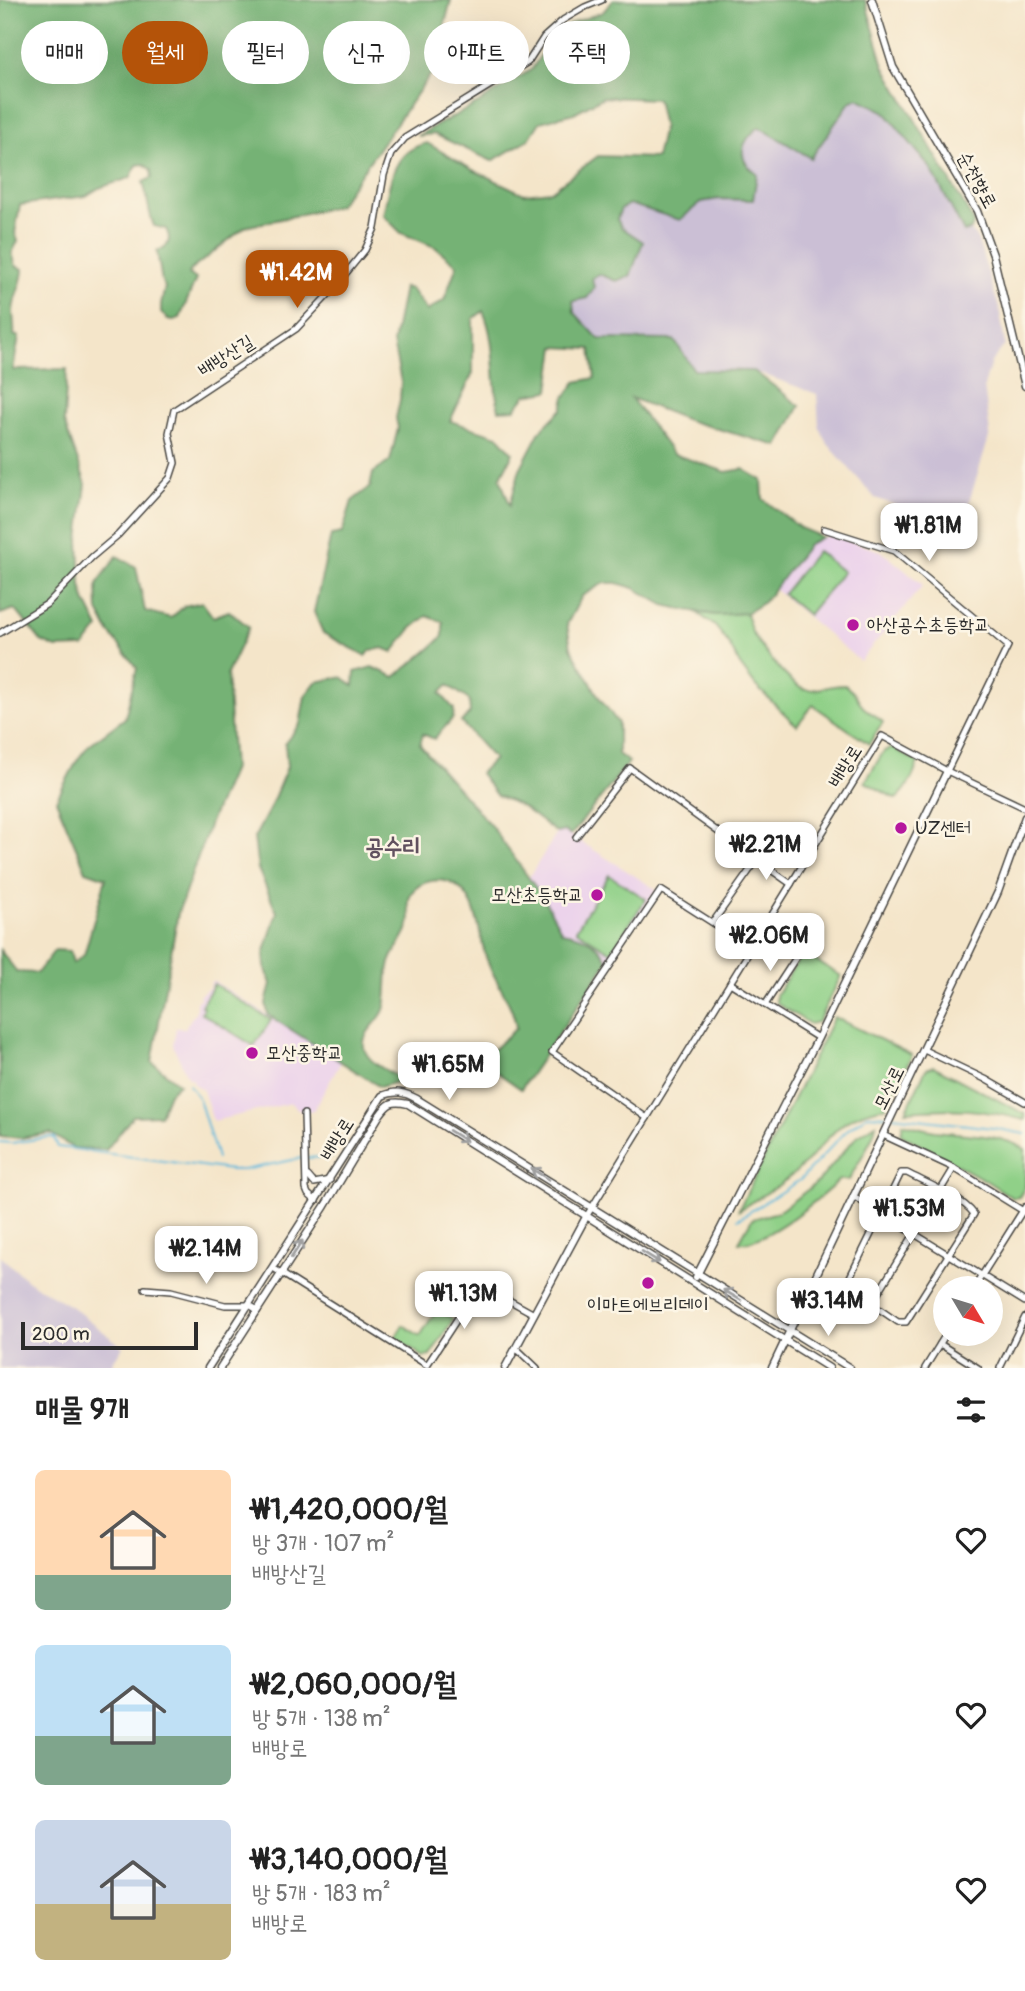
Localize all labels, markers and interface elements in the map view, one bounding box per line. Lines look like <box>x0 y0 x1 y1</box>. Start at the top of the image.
chip: 매매 <box>21 21 108 84</box>
chip: 월세 <box>122 21 208 84</box>
chip: 필터 <box>222 21 309 84</box>
chip: 신규 <box>323 21 410 84</box>
chip: 아파트 <box>424 21 529 84</box>
chip: 주택 <box>543 21 630 84</box>
street label: 순천향로 <box>952 147 1002 213</box>
pin: ₩1.42M <box>240 250 354 310</box>
text: ₩1.42M <box>262 258 332 287</box>
street label: 배방산길 <box>194 330 258 382</box>
pin: ₩1.81M <box>872 504 986 563</box>
text: ₩1.81M <box>897 511 961 540</box>
place label: 아산공수초등학교 <box>867 613 989 637</box>
marker: 아산공수초등학교 <box>845 617 861 633</box>
street label: 배방로 <box>823 740 867 792</box>
place label: UZ센터 <box>915 816 971 840</box>
marker: UZ센터 <box>893 820 909 836</box>
pin: ₩2.21M <box>709 822 823 882</box>
text: ₩2.21M <box>731 830 801 859</box>
district label: 공수리 <box>365 832 421 861</box>
place label: 모산초등학교 <box>491 883 583 907</box>
marker: 모산초등학교 <box>589 887 605 903</box>
pin: ₩2.06M <box>713 914 827 973</box>
text: ₩2.06M <box>731 921 809 950</box>
place label: 모산중학교 <box>266 1041 342 1065</box>
pin: ₩1.65M <box>392 1042 506 1102</box>
marker: 모산중학교 <box>244 1045 260 1061</box>
text: ₩1.65M <box>414 1050 484 1079</box>
street label: 모산로 <box>868 1062 910 1114</box>
street label: 배방로 <box>315 1113 359 1165</box>
one-way arrow <box>448 1128 467 1143</box>
one-way arrow <box>530 1167 550 1181</box>
pin: ₩1.53M <box>853 1186 967 1246</box>
text: ₩1.53M <box>875 1194 945 1223</box>
pin: ₩2.14M <box>149 1226 263 1286</box>
text: ₩2.14M <box>171 1234 241 1263</box>
one-way arrow <box>291 1240 305 1260</box>
one-way arrow <box>641 1249 660 1264</box>
pin: ₩1.13M <box>407 1272 521 1331</box>
marker: 이마트에브리데이 <box>640 1275 656 1291</box>
north arrow <box>933 1276 1003 1346</box>
map controls <box>933 1276 1003 1346</box>
pin: ₩3.14M <box>771 1278 885 1338</box>
text: ₩1.13M <box>431 1279 497 1308</box>
text: ₩3.14M <box>793 1286 863 1315</box>
one-way arrow <box>723 1288 743 1302</box>
place label: 이마트에브리데이 <box>587 1293 709 1317</box>
scale bar <box>21 1319 198 1351</box>
text: 200 m <box>32 1322 90 1346</box>
text: 매물 9개 <box>35 1391 129 1428</box>
icon: filters <box>952 1391 990 1429</box>
text: ₩1,420,000/월 <box>252 1491 448 1528</box>
icon: home <box>91 1498 175 1582</box>
icon: heart <box>952 1521 990 1559</box>
text: 방 3개 · 107 m² <box>252 1529 394 1558</box>
text: 배방산길 <box>252 1559 326 1588</box>
text: ₩2,060,000/월 <box>252 1666 457 1703</box>
icon: home <box>91 1673 175 1757</box>
icon: heart <box>952 1696 990 1734</box>
text: 방 5개 · 138 m² <box>252 1704 391 1733</box>
text: 배방로 <box>252 1734 308 1763</box>
text: ₩3,140,000/월 <box>252 1841 448 1878</box>
icon: home <box>91 1848 175 1932</box>
icon: heart <box>952 1871 990 1909</box>
text: 방 5개 · 183 m² <box>252 1879 391 1908</box>
text: 배방로 <box>252 1909 308 1938</box>

